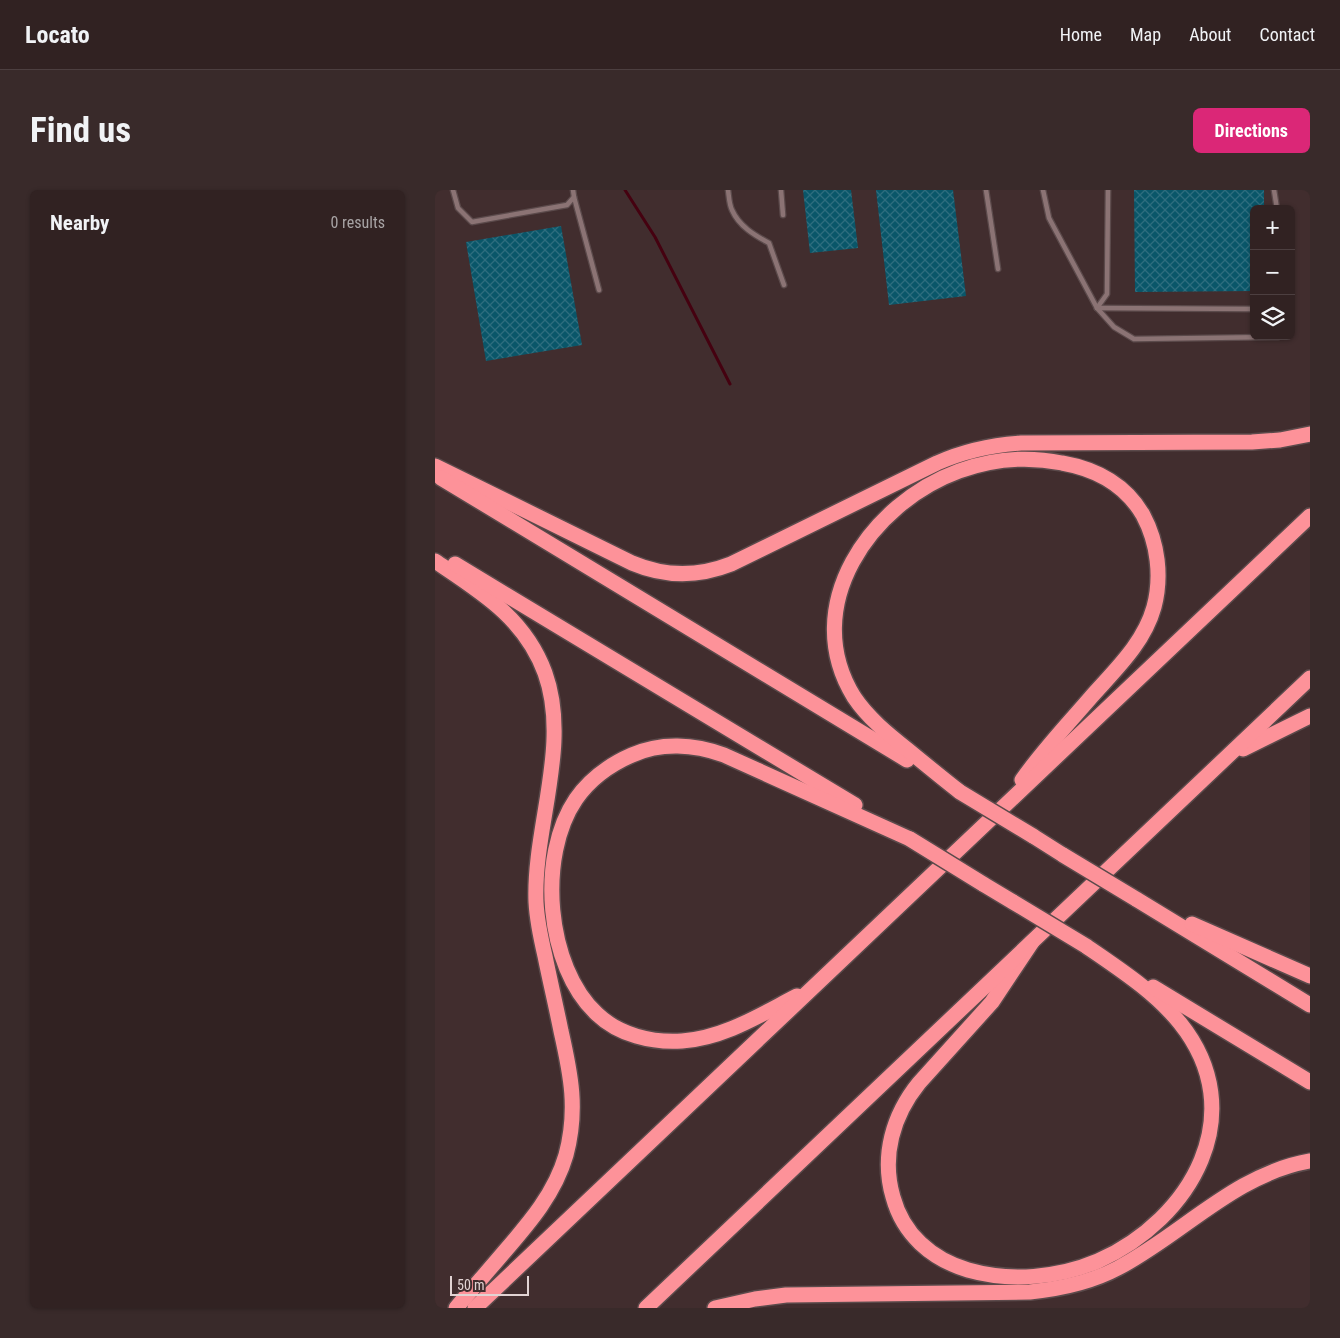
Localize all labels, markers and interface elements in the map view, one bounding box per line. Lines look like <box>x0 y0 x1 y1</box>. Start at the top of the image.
text: Locato <box>25 21 90 49</box>
text: Home <box>1060 24 1102 45</box>
text: Map <box>1130 24 1161 45</box>
text: About <box>1189 24 1231 45</box>
text: Contact <box>1259 24 1315 45</box>
button: Directions <box>1193 108 1310 153</box>
text: Find us <box>30 110 131 151</box>
map controls <box>1250 205 1295 340</box>
button: + <box>1250 205 1295 250</box>
text: Nearby <box>50 211 109 235</box>
text: 0 results <box>330 213 385 232</box>
button: − <box>1250 250 1295 295</box>
button: layers <box>1250 295 1295 340</box>
scale bar <box>450 1273 529 1296</box>
text: 50 m <box>457 1277 485 1293</box>

